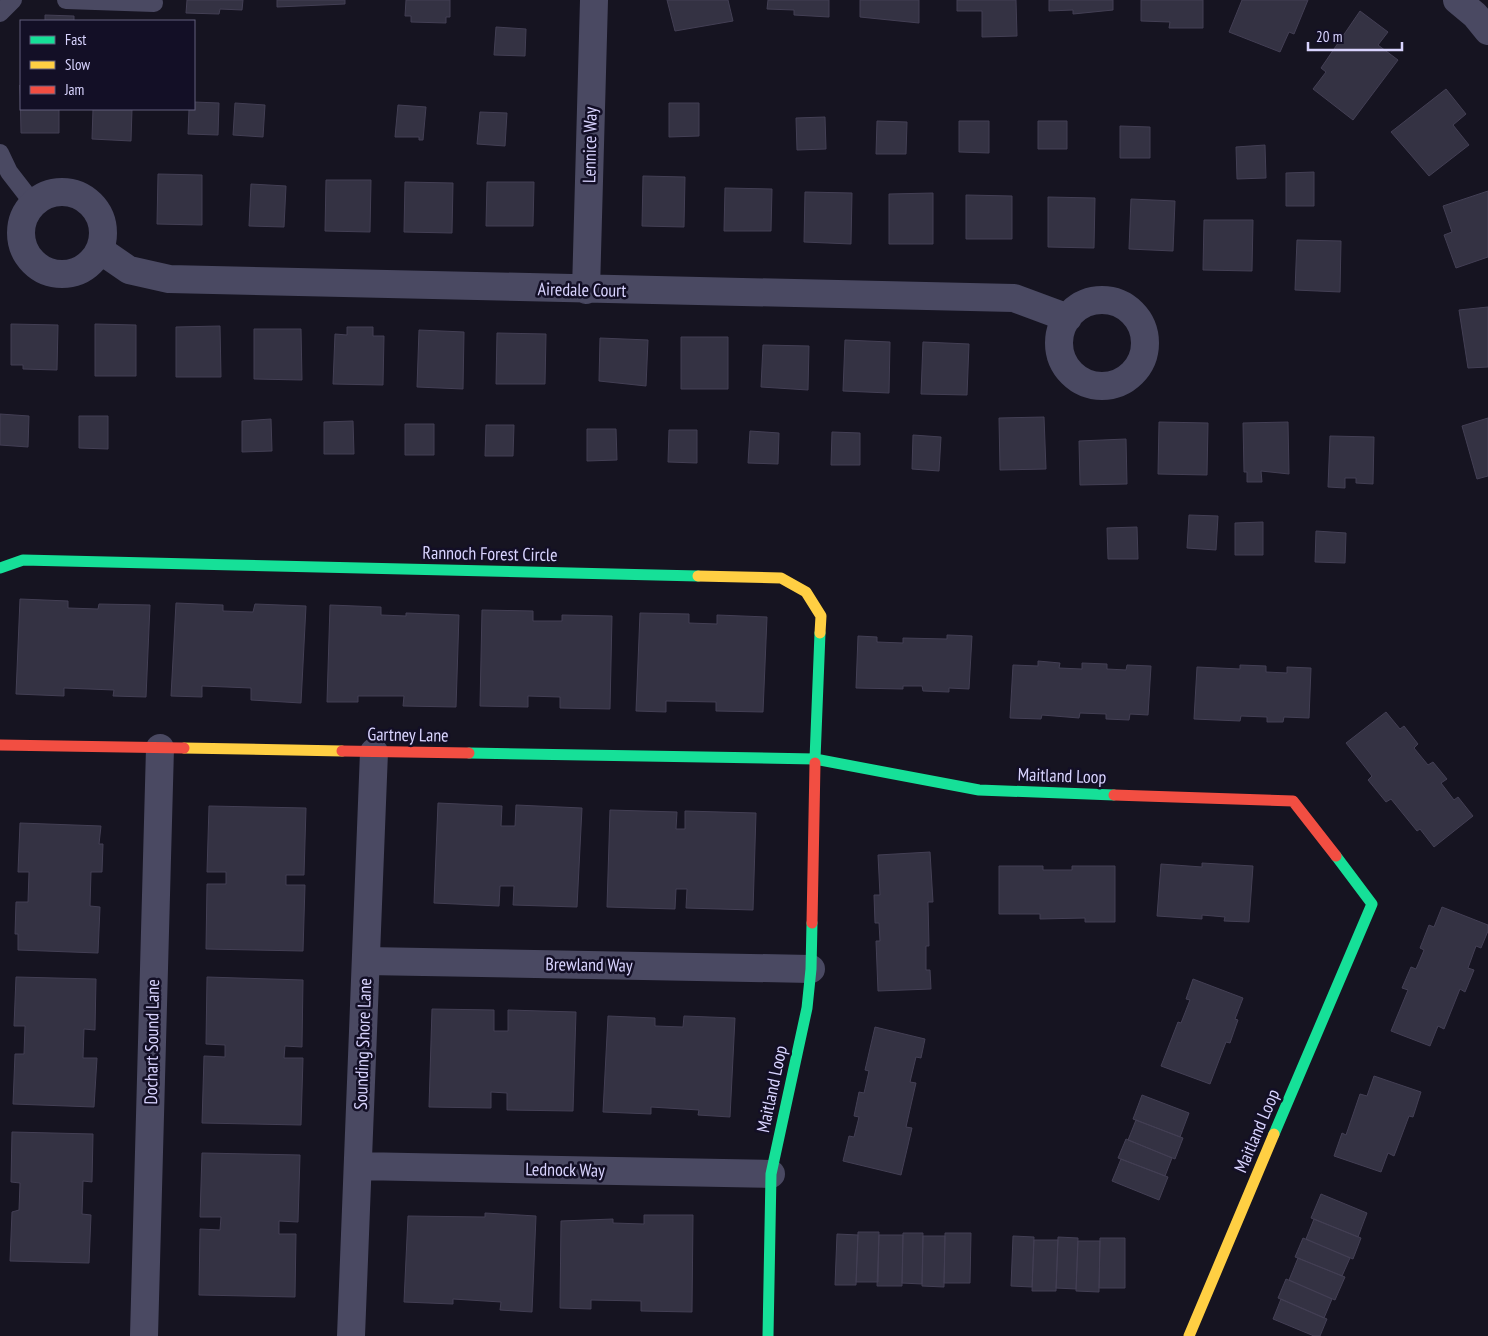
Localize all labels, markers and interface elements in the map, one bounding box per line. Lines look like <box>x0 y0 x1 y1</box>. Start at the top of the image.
legend <box>20 20 195 110</box>
scale bar <box>1308 20 1402 52</box>
text: 20 m <box>1316 27 1342 46</box>
text: Fast <box>65 30 86 49</box>
text: Slow <box>65 55 90 74</box>
text: Jam <box>64 80 84 99</box>
street label: Lennice Way <box>577 106 602 183</box>
street label: Airedale Court <box>537 277 627 302</box>
street label: Rannoch Forest Circle <box>422 541 558 566</box>
street label: Gartney Lane <box>367 722 449 747</box>
street label: Maitland Loop <box>1017 762 1107 789</box>
street label: Brewland Way <box>545 952 633 977</box>
street label: Sounding Shore Lane <box>349 978 376 1110</box>
street label: Dochart Sound Lane <box>139 979 164 1105</box>
street label: Maitland Loop <box>751 1043 792 1135</box>
street label: Maitland Loop <box>1229 1085 1284 1176</box>
street label: Lednock Way <box>525 1157 605 1182</box>

